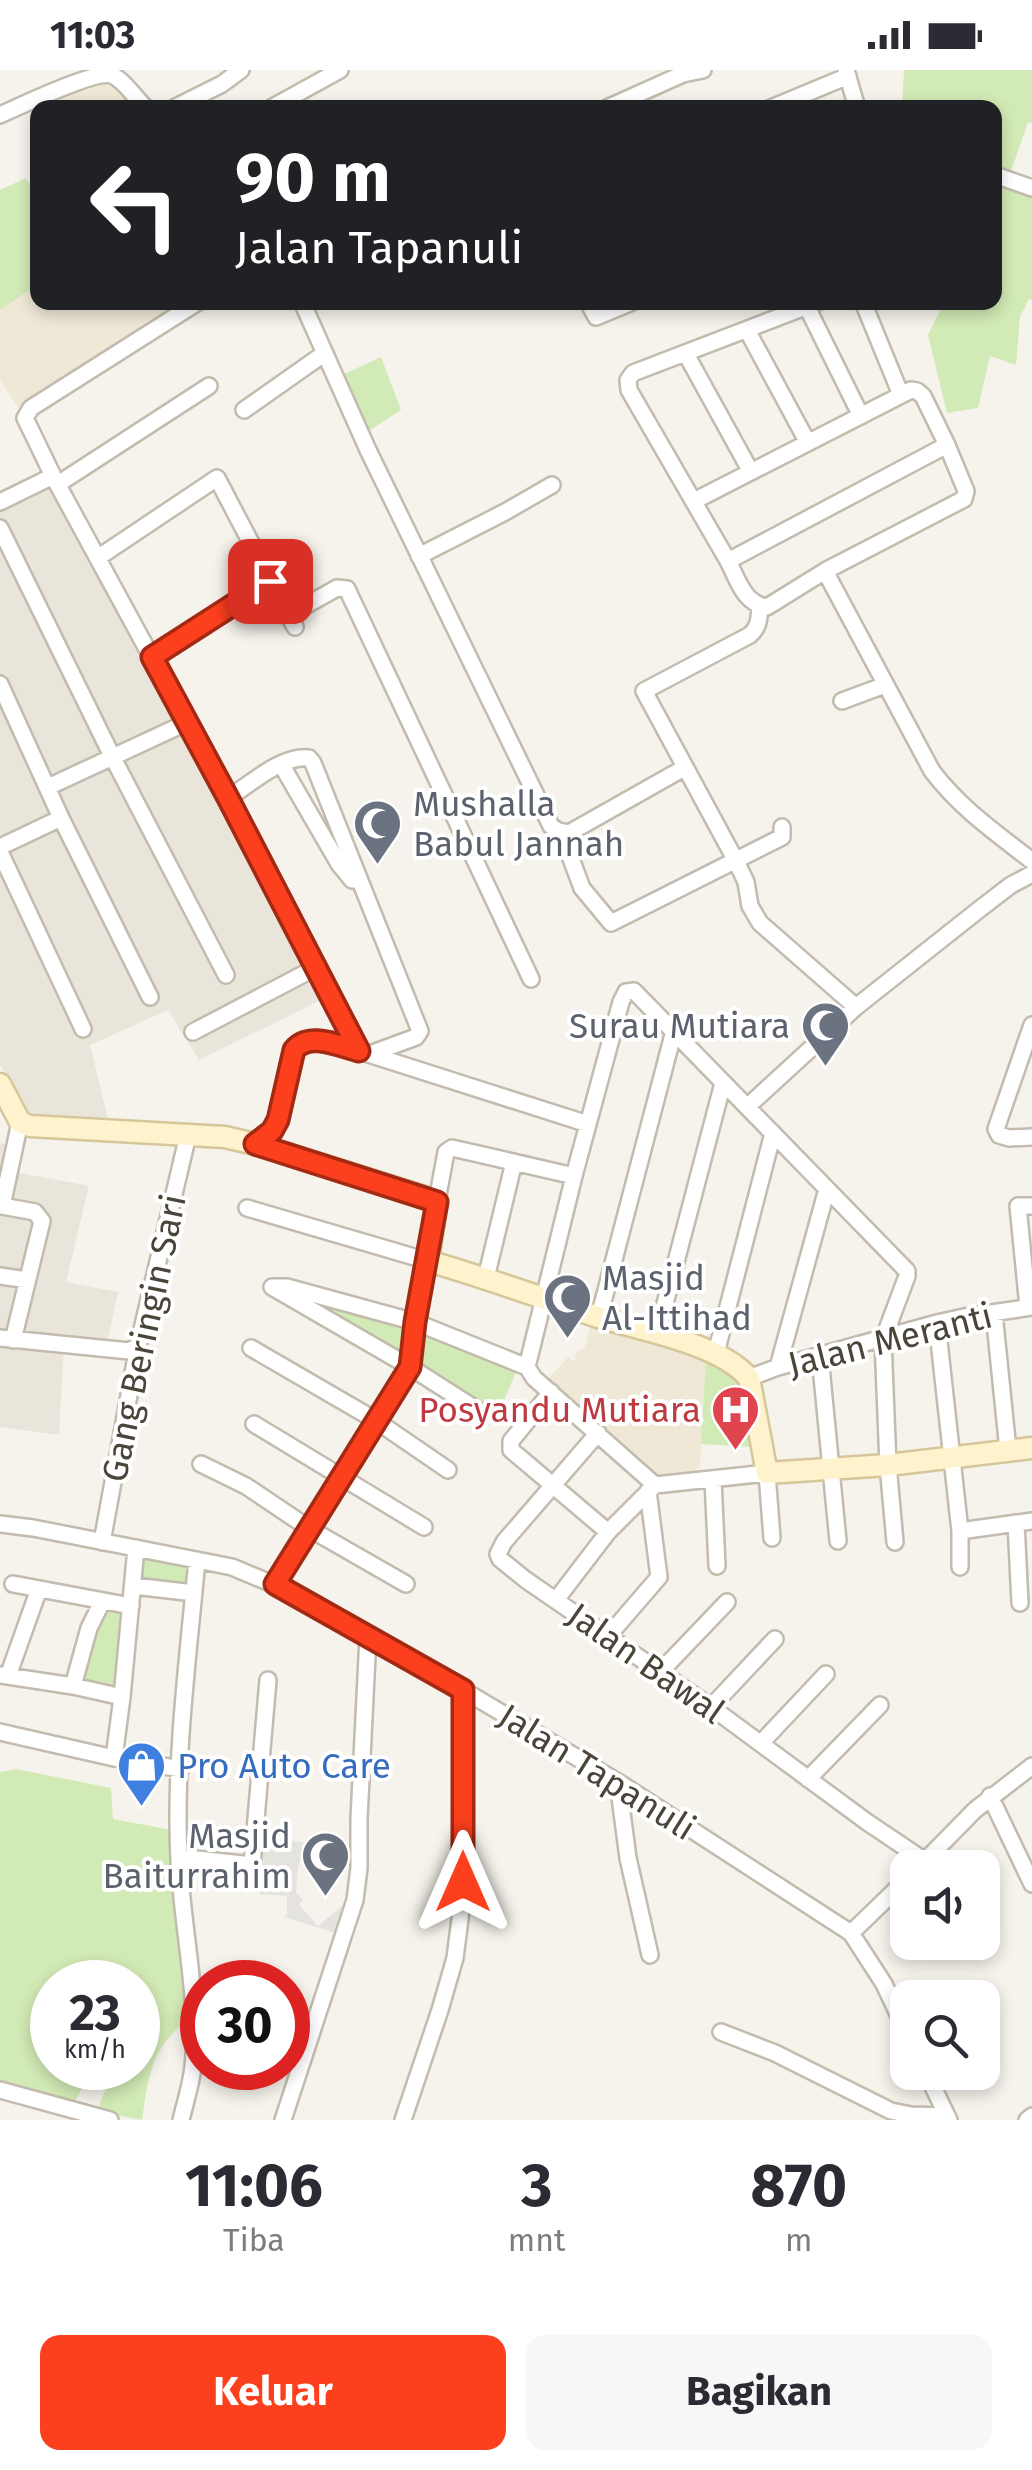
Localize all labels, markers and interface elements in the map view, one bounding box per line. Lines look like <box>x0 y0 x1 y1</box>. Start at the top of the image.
text: 11:03 <box>50 12 135 58</box>
text: 90 m <box>235 136 391 220</box>
icon: left <box>70 140 200 270</box>
text: Jalan Tapanuli <box>235 221 523 275</box>
pin <box>228 539 313 624</box>
icon: arrive <box>243 554 298 609</box>
place label: Mushalla Babul Jannah <box>413 783 624 865</box>
mosque icon: Mushalla Babul Jannah <box>352 798 404 866</box>
mosque icon: Surau Mutiara <box>799 1000 851 1068</box>
place label: Surau Mutiara <box>569 1005 790 1047</box>
street label: Gang Beringin Sari <box>93 1190 195 1486</box>
place label: Masjid Al-Ittihad <box>602 1257 752 1339</box>
mosque icon: Masjid Al-Ittihad <box>541 1272 593 1340</box>
street label: Jalan Meranti <box>784 1294 996 1386</box>
hospital icon: Posyandu Mutiara <box>710 1384 762 1452</box>
place label: Posyandu Mutiara <box>418 1389 701 1431</box>
street label: Jalan Bawal <box>559 1594 733 1732</box>
street label: Jalan Tapanuli <box>491 1695 703 1849</box>
shop icon: Pro Auto Care <box>116 1740 168 1808</box>
place label: Pro Auto Care <box>177 1745 391 1787</box>
place label: Masjid Baiturrahim <box>103 1815 291 1897</box>
mosque icon: Masjid Baiturrahim <box>300 1830 352 1898</box>
position arrow <box>411 1830 515 1934</box>
map controls <box>890 1850 1000 2090</box>
button: sound <box>890 1850 1000 1960</box>
speed limit sign: 30 <box>180 1960 310 2090</box>
button: search <box>890 1980 1000 2090</box>
text: 23 <box>69 1983 121 2043</box>
text: km/h <box>64 2035 126 2065</box>
text: 11:06 <box>185 2150 323 2222</box>
text: 3 <box>521 2150 552 2222</box>
text: 870 <box>751 2150 847 2222</box>
text: Tiba <box>223 2221 285 2259</box>
text: mnt <box>508 2221 566 2259</box>
text: m <box>785 2221 813 2259</box>
button: Keluar <box>40 2335 506 2450</box>
button: Bagikan <box>526 2335 992 2450</box>

